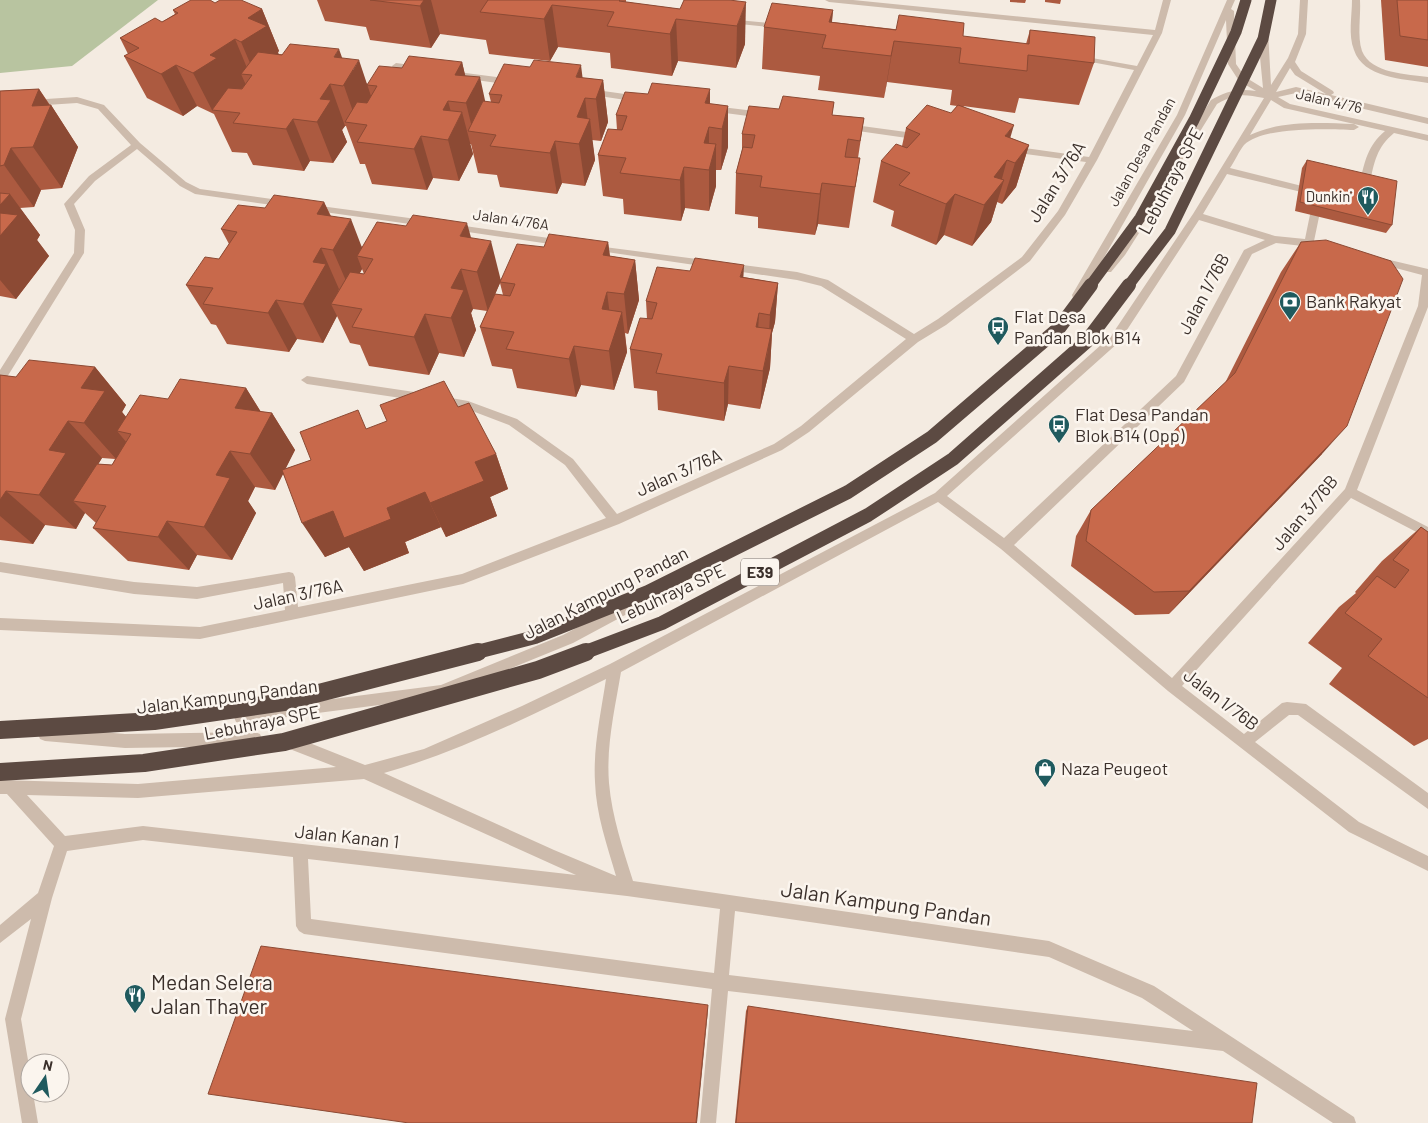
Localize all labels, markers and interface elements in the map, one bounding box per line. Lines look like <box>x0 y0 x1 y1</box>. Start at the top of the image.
street label: Jalan 4/76 <box>1294 84 1364 116</box>
street label: Jalan Desa Pandan <box>1104 94 1179 209</box>
street label: Lebuhraya SPE <box>1133 123 1207 238</box>
street label: Jalan 3/76A <box>1023 137 1090 226</box>
restaurant icon: Dunkin' <box>1356 185 1380 216</box>
place label: Dunkin' <box>1306 187 1352 205</box>
street label: Jalan 4/76A <box>472 205 550 233</box>
street label: Jalan 1/76B <box>1173 249 1234 338</box>
bank icon: Bank Rakyat <box>1278 290 1302 321</box>
place label: Bank Rakyat <box>1306 290 1402 312</box>
place label: Flat Desa Pandan Blok B14 <box>1014 305 1141 348</box>
bus stop icon: Flat Desa Pandan Blok B14 <box>986 315 1010 346</box>
place label: Flat Desa Pandan Blok B14 (Opp) <box>1075 403 1209 446</box>
bus stop icon: Flat Desa Pandan Blok B14 (Opp) <box>1047 413 1071 444</box>
street label: Jalan 3/76A <box>632 443 725 501</box>
street label: Jalan 3/76B <box>1266 470 1342 555</box>
street label: Jalan Kampung Pandan <box>519 541 692 643</box>
street label: Lebuhraya SPE <box>613 558 729 628</box>
road number: E39 <box>741 558 779 586</box>
street label: Jalan 3/76A <box>251 574 345 614</box>
street label: Jalan 1/76B <box>1180 664 1264 735</box>
street label: Jalan Kampung Pandan <box>135 674 319 718</box>
street label: Lebuhraya SPE <box>202 700 322 744</box>
shop icon: Naza Peugeot <box>1033 757 1057 788</box>
place label: Naza Peugeot <box>1061 757 1168 779</box>
street label: Jalan Kanan 1 <box>294 820 400 852</box>
street label: Jalan Kampung Pandan <box>779 875 993 930</box>
place label: Medan Selera Jalan Thaver <box>151 969 273 1018</box>
restaurant icon: Medan Selera Jalan Thaver <box>123 983 147 1014</box>
north arrow <box>20 1053 70 1103</box>
text: N <box>42 1056 54 1074</box>

